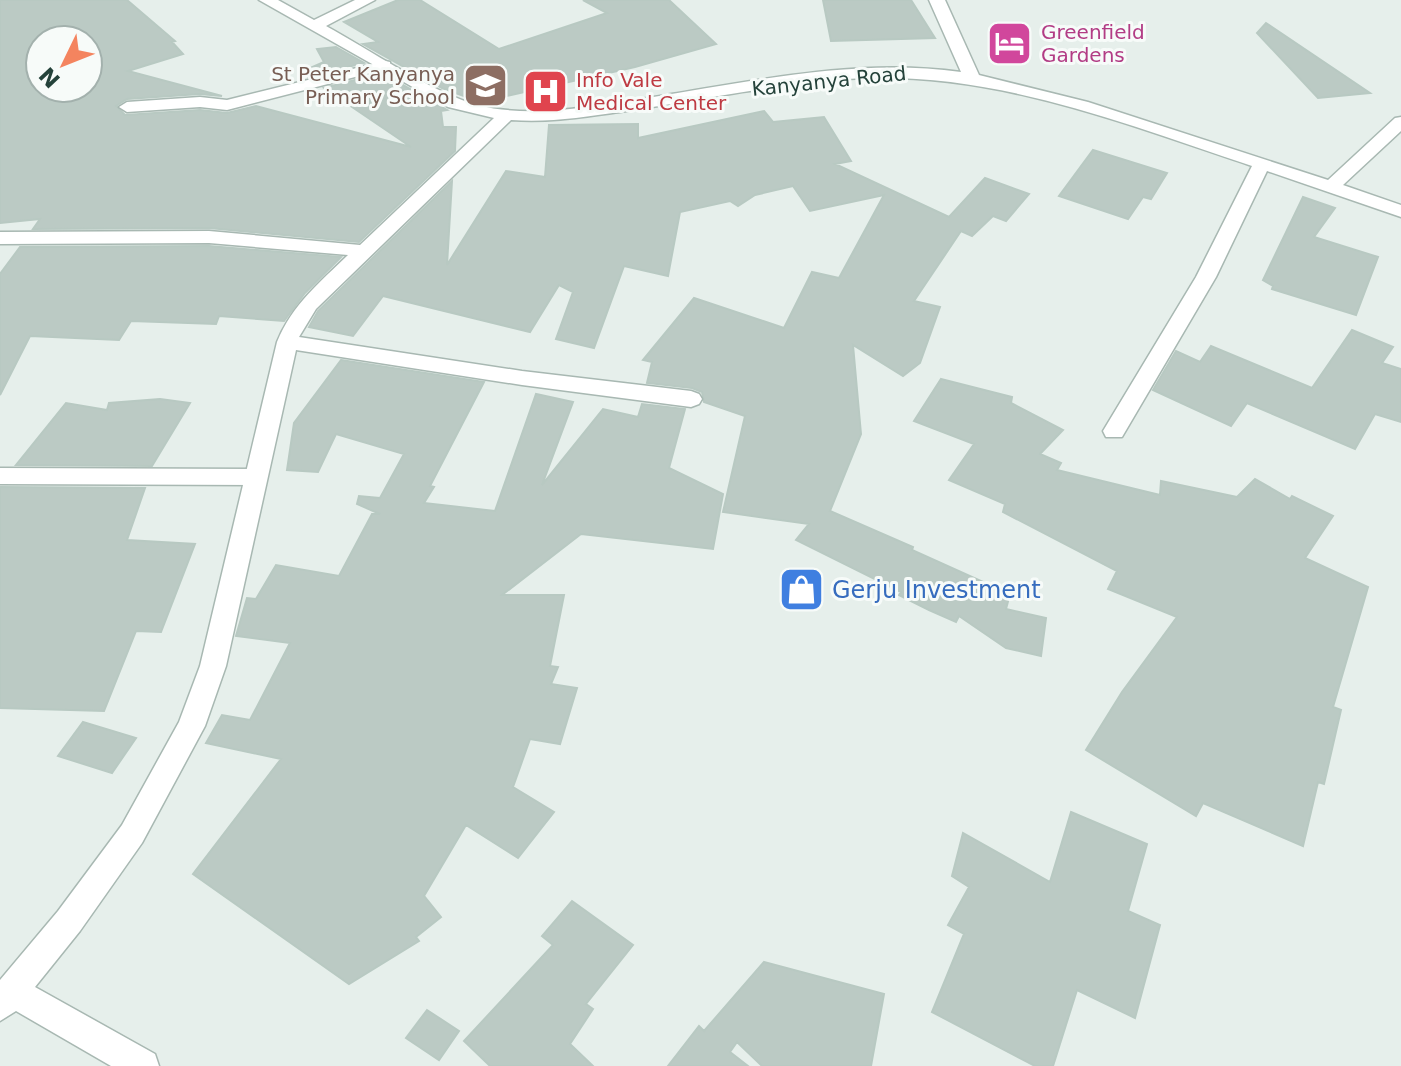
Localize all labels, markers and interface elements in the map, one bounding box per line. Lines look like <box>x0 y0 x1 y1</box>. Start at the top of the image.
hotel icon: Greenfield Gardens <box>986 19 1034 67</box>
place label: Greenfield Gardens <box>1041 20 1145 67</box>
north arrow <box>24 24 104 104</box>
street label: Kanyanya Road <box>751 61 907 101</box>
text: N <box>34 62 65 93</box>
place label: St Peter Kanyanya Primary School <box>271 62 455 109</box>
school or university icon: St Peter Kanyanya Primary School <box>462 62 510 110</box>
hospital icon: Info Vale Medical Center <box>521 67 569 115</box>
place label: Info Vale Medical Center <box>576 68 727 115</box>
shop icon: Gerju Investment <box>777 566 825 614</box>
place label: Gerju Investment <box>832 576 1041 604</box>

